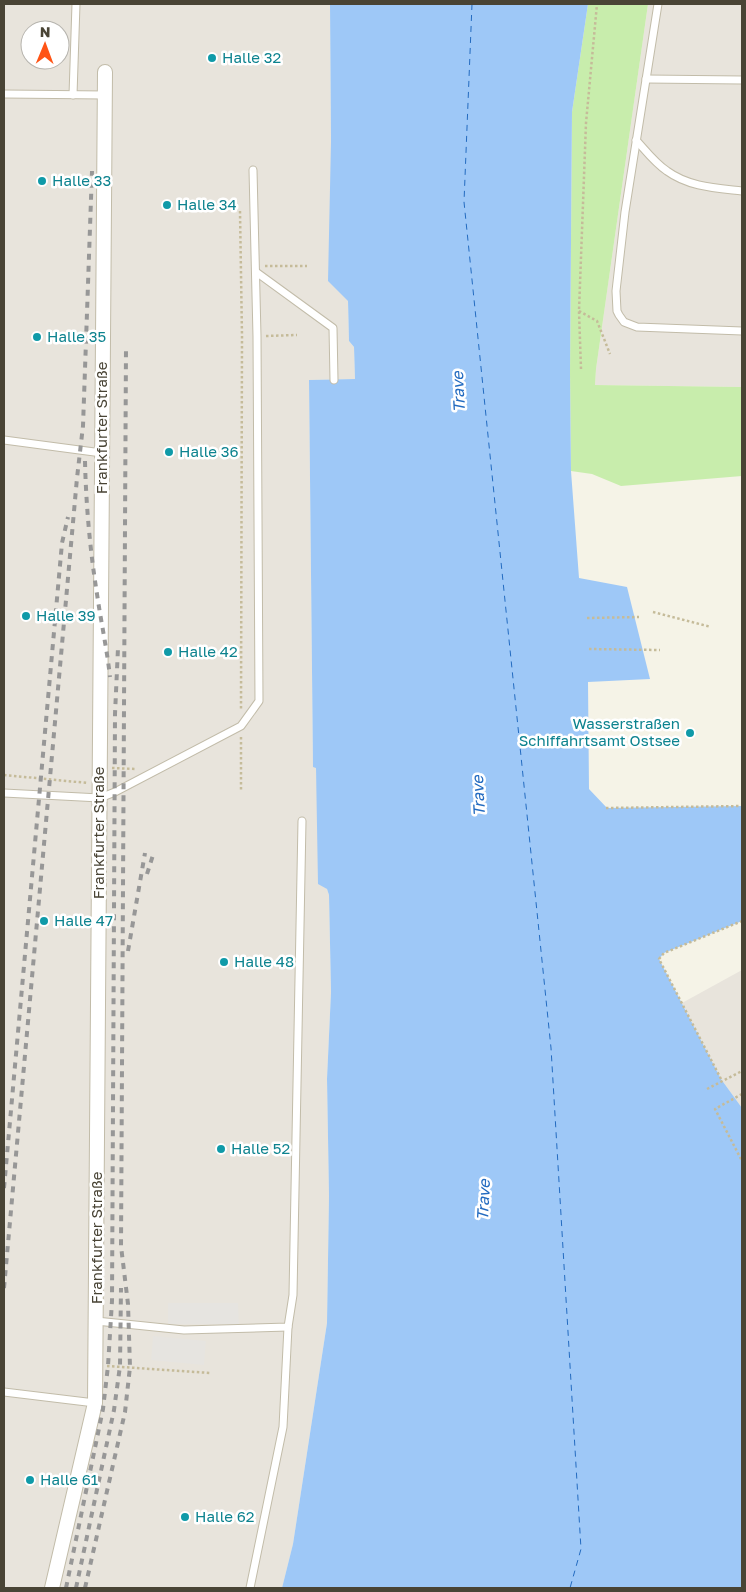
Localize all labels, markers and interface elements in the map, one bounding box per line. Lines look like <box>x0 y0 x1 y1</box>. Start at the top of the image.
north arrow <box>20 20 70 70</box>
text: N <box>40 23 51 40</box>
place label: Halle 32 <box>222 48 281 66</box>
marker: Halle 32 <box>206 52 218 64</box>
place label: Halle 33 <box>52 171 111 189</box>
marker: Halle 33 <box>36 175 48 187</box>
place label: Halle 34 <box>177 195 237 213</box>
marker: Halle 34 <box>161 199 173 211</box>
place label: Halle 35 <box>47 327 106 345</box>
marker: Halle 35 <box>31 331 43 343</box>
street label: Frankfurter Straße <box>92 361 110 494</box>
water label: Trave <box>447 369 469 413</box>
place label: Halle 36 <box>179 442 239 460</box>
marker: Halle 36 <box>163 446 175 458</box>
place label: Halle 39 <box>36 606 96 624</box>
marker: Halle 39 <box>20 610 32 622</box>
place label: Halle 42 <box>178 642 238 660</box>
marker: Halle 42 <box>162 646 174 658</box>
place label: Wasserstraßen Schiffahrtsamt Ostsee <box>519 714 680 749</box>
marker: Wasserstraßen Schiffahrtsamt Ostsee <box>684 727 696 739</box>
street label: Frankfurter Straße <box>89 766 107 899</box>
water label: Trave <box>467 773 489 817</box>
place label: Halle 47 <box>54 911 113 929</box>
marker: Halle 47 <box>38 915 50 927</box>
place label: Halle 48 <box>234 952 294 970</box>
marker: Halle 48 <box>218 956 230 968</box>
place label: Halle 52 <box>231 1139 290 1157</box>
marker: Halle 52 <box>215 1143 227 1155</box>
street label: Frankfurter Straße <box>87 1171 105 1304</box>
water label: Trave <box>472 1177 494 1221</box>
place label: Halle 61 <box>40 1470 98 1488</box>
marker: Halle 61 <box>24 1474 36 1486</box>
place label: Halle 62 <box>195 1507 255 1525</box>
marker: Halle 62 <box>179 1511 191 1523</box>

